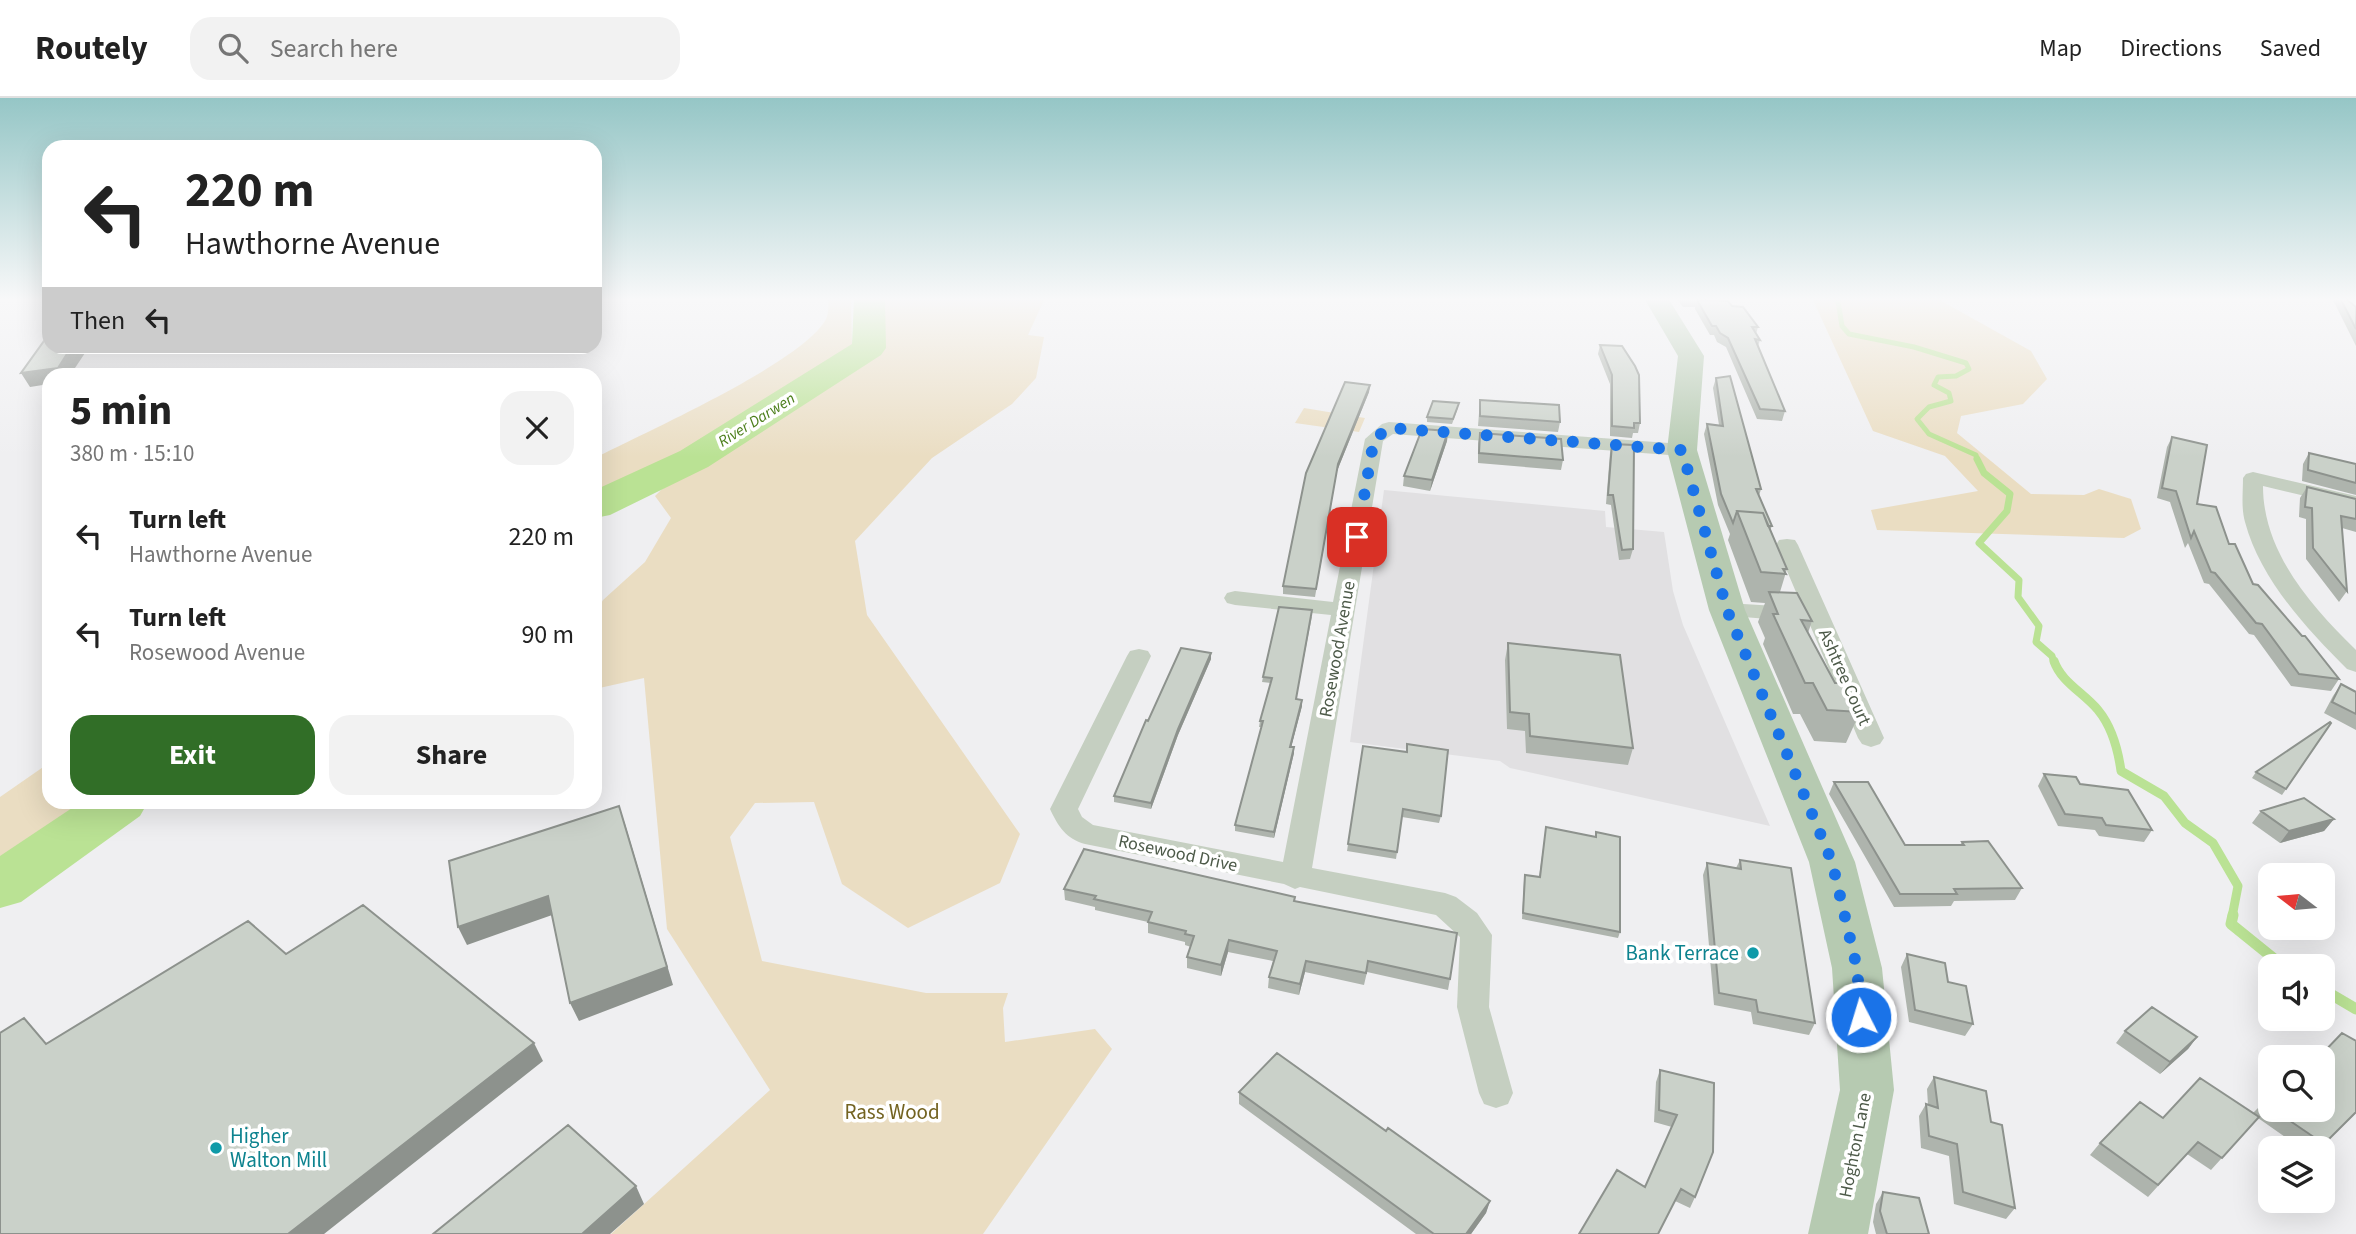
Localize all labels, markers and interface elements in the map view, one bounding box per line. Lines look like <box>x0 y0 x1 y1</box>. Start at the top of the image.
search box <box>190 17 680 80</box>
text: Routely <box>35 25 148 72</box>
icon: search <box>214 29 252 67</box>
text: Search here <box>270 30 398 67</box>
text: Map <box>2039 31 2082 66</box>
text: Directions <box>2120 31 2222 66</box>
text: Saved <box>2260 31 2321 66</box>
text: 220 m <box>185 156 314 226</box>
icon: left <box>70 168 161 259</box>
text: Hawthorne Avenue <box>185 221 440 267</box>
icon: left <box>139 301 177 339</box>
text: Then <box>70 302 125 339</box>
text: 5 min <box>70 381 172 441</box>
water label: River Darwen <box>714 387 799 452</box>
button: close <box>500 391 574 465</box>
text: 380 m · 15:10 <box>70 437 194 470</box>
text: Turn left <box>129 501 226 538</box>
pin <box>1327 507 1387 567</box>
icon: left <box>70 517 108 555</box>
text: 220 m <box>508 518 574 555</box>
icon: arrive <box>1338 518 1376 556</box>
text: Hawthorne Avenue <box>129 538 312 571</box>
street label: Rosewood Avenue <box>1313 579 1362 719</box>
text: Turn left <box>129 599 226 636</box>
icon: left <box>70 615 108 653</box>
text: 90 m <box>521 616 574 653</box>
street label: Ashtree Court <box>1812 625 1877 729</box>
text: Rosewood Avenue <box>129 636 305 669</box>
button: Exit <box>70 715 315 795</box>
button: Share <box>329 715 574 795</box>
street label: Rosewood Drive <box>1116 829 1240 878</box>
north arrow <box>2258 863 2334 940</box>
map controls <box>2258 863 2335 1213</box>
place label: Bank Terrace <box>1625 938 1739 968</box>
marker: Bank Terrace <box>1745 945 1761 961</box>
button: sound <box>2258 954 2335 1031</box>
position arrow <box>1824 980 1898 1054</box>
button: search <box>2258 1045 2335 1122</box>
street label: Hoghton Lane <box>1833 1091 1878 1200</box>
park label: Rass Wood <box>844 1097 940 1127</box>
place label: Higher Walton Mill <box>230 1121 327 1175</box>
button: layers <box>2258 1136 2335 1213</box>
marker: Higher Walton Mill <box>208 1140 224 1156</box>

